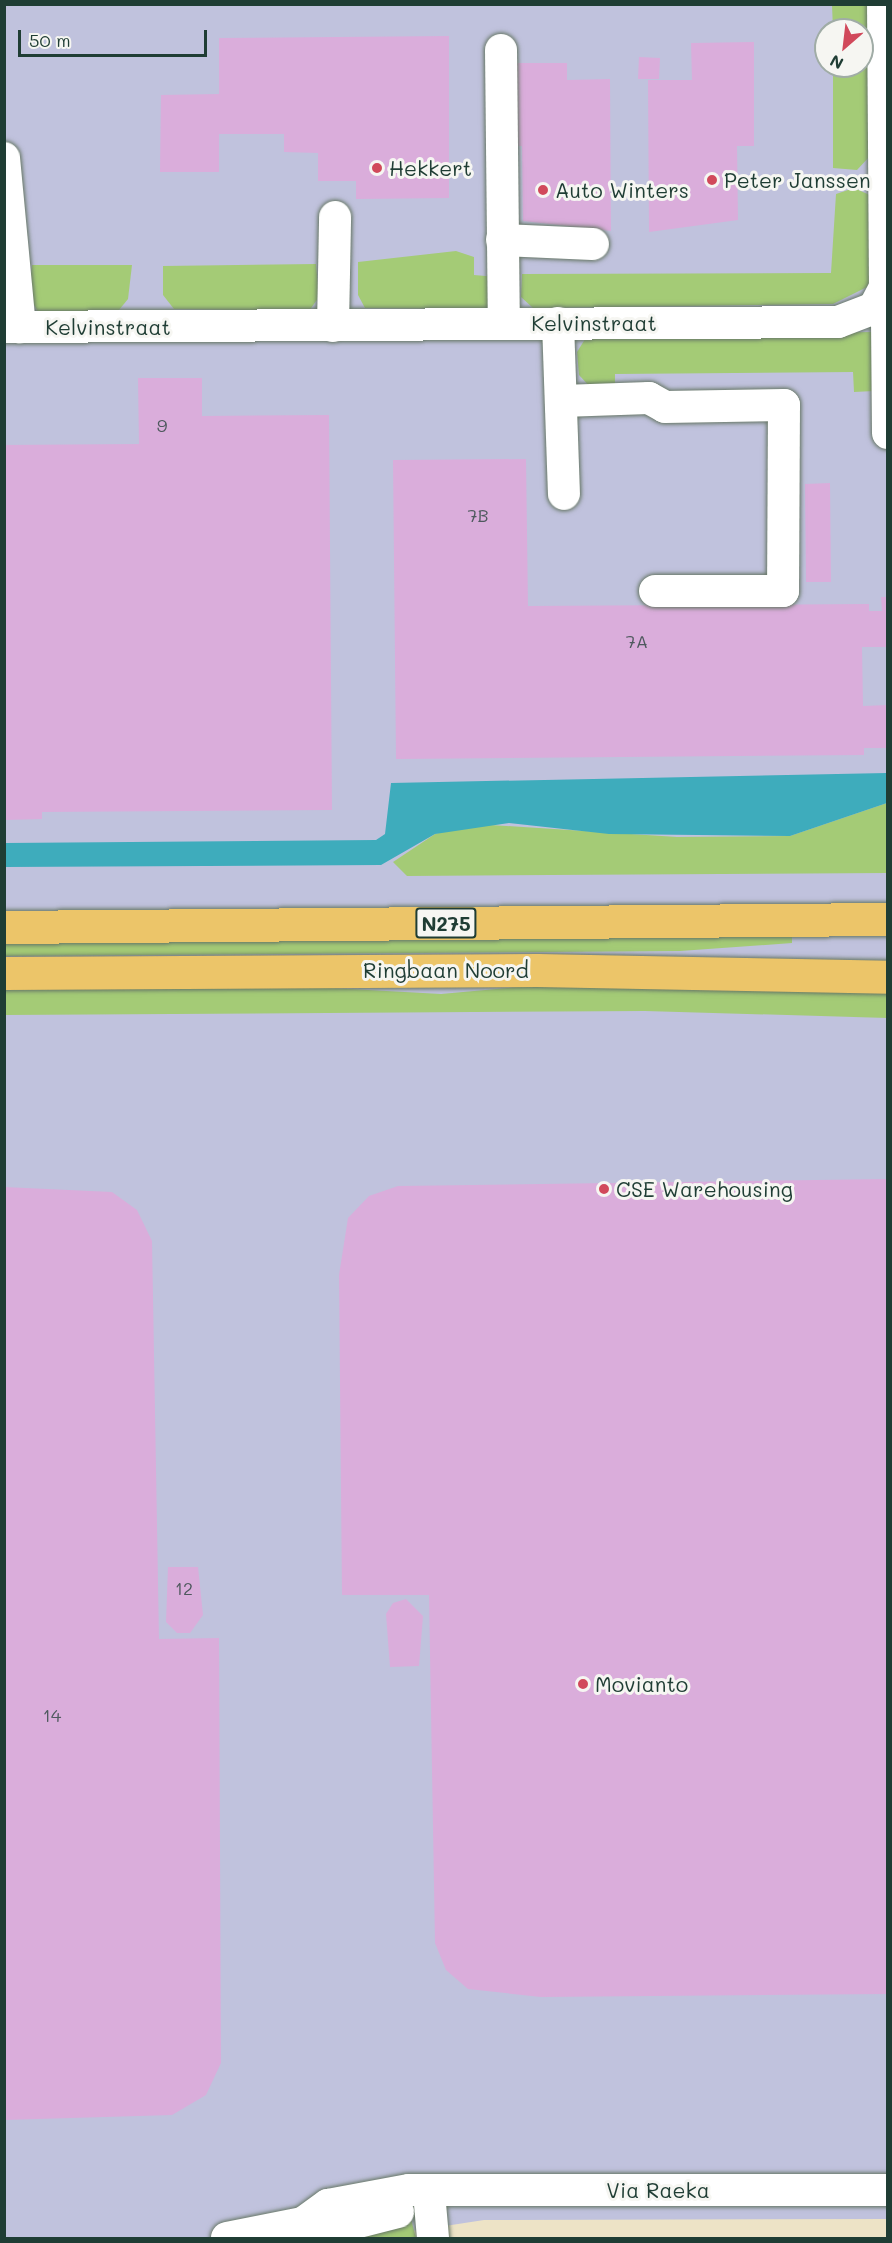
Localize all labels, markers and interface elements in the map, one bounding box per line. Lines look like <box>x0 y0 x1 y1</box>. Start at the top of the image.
scale bar <box>21 18 210 56</box>
north arrow <box>814 18 874 78</box>
text: 50 m <box>29 28 71 52</box>
text: N <box>826 50 847 75</box>
place label: Hekkert <box>389 155 472 181</box>
marker: Hekkert <box>370 161 384 175</box>
place label: Peter Janssen <box>724 167 871 193</box>
marker: Peter Janssen <box>705 173 719 187</box>
place label: Auto Winters <box>555 177 689 203</box>
marker: Auto Winters <box>536 183 550 197</box>
street label: Kelvinstraat <box>531 310 657 336</box>
street label: Kelvinstraat <box>45 314 171 340</box>
house number: 9 <box>157 414 167 436</box>
house number: 7B <box>467 504 489 526</box>
house number: 7A <box>626 630 648 652</box>
road number: N275 <box>414 906 478 940</box>
street label: Ringbaan Noord <box>363 957 529 983</box>
place label: CSE Warehousing <box>616 1176 793 1202</box>
marker: CSE Warehousing <box>597 1182 611 1196</box>
house number: 12 <box>175 1577 193 1599</box>
place label: Movianto <box>595 1671 688 1697</box>
marker: Movianto <box>576 1677 590 1691</box>
house number: 14 <box>43 1704 61 1726</box>
street label: Via Raeka <box>606 2177 710 2203</box>

